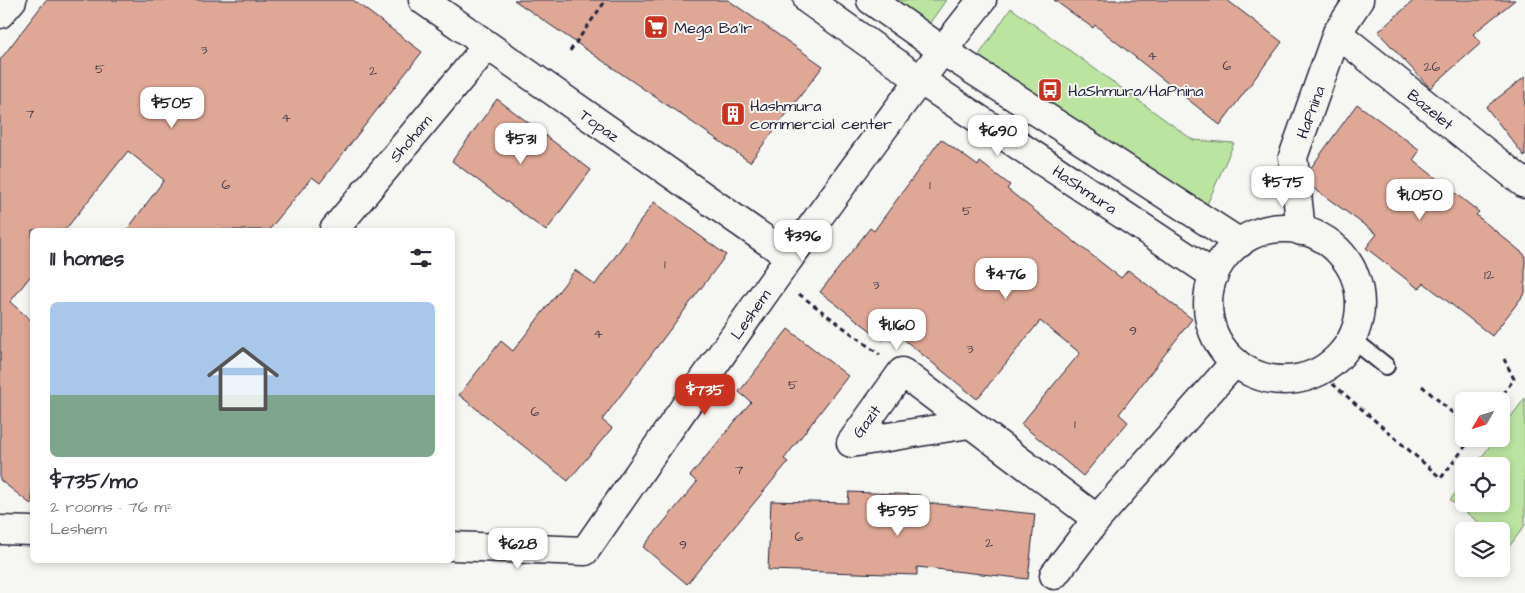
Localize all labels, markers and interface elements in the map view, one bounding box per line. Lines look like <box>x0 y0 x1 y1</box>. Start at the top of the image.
supermarket icon: Mega Ba'Ir <box>643 14 669 40</box>
place label: Mega Ba'Ir <box>674 17 752 40</box>
house number: 3 <box>200 40 208 60</box>
house number: 4 <box>1147 46 1157 66</box>
house number: 6 <box>1223 56 1232 76</box>
house number: 26 <box>1424 57 1441 77</box>
house number: 5 <box>95 59 105 79</box>
house number: 2 <box>369 61 377 81</box>
bus stop icon: HaShmura/HaPnina <box>1037 77 1063 103</box>
place label: HaShmura/HaPnina <box>1068 80 1203 102</box>
street label: HaPnina <box>1291 83 1331 142</box>
street label: Bazelet <box>1403 84 1459 136</box>
pin: $505 <box>142 86 202 129</box>
text: $505 <box>151 92 193 114</box>
place label: Hashmura commercial center <box>750 95 892 135</box>
building icon: Hashmura commercial center <box>720 101 746 127</box>
house number: 7 <box>26 104 35 124</box>
street label: Topaz <box>575 104 624 147</box>
house number: 4 <box>281 108 291 128</box>
street label: Shoham <box>384 110 437 167</box>
pin: $690 <box>968 114 1028 157</box>
text: $690 <box>979 120 1017 142</box>
pin: $531 <box>491 122 551 165</box>
text: $531 <box>506 128 536 150</box>
street label: HaShmura <box>1048 160 1121 220</box>
pin: $575 <box>1253 166 1313 208</box>
text: $575 <box>1262 171 1304 193</box>
house number: 6 <box>222 175 231 195</box>
house number: 1 <box>929 175 931 195</box>
pin: $1,050 <box>1379 178 1461 221</box>
text: $1,050 <box>1397 184 1443 206</box>
house number: 5 <box>962 201 972 221</box>
pin: $396 <box>773 220 833 262</box>
text: $396 <box>785 225 821 247</box>
text: 11 homes <box>50 244 124 273</box>
icon: filters <box>407 244 435 272</box>
house number: 1 <box>664 254 666 274</box>
pin: $476 <box>976 258 1036 300</box>
text: $476 <box>986 263 1026 285</box>
house number: 12 <box>1484 265 1494 285</box>
house number: 3 <box>872 275 880 295</box>
street label: Leshem <box>726 285 776 344</box>
pin: $1,160 <box>856 308 938 351</box>
text: $1,160 <box>879 314 915 336</box>
house number: 9 <box>1129 321 1137 341</box>
house number: 4 <box>593 324 603 344</box>
icon: home <box>198 334 288 424</box>
house number: 3 <box>966 339 974 359</box>
pin: $735 <box>675 374 735 416</box>
house number: 5 <box>788 375 798 395</box>
text: $735 <box>686 379 724 401</box>
north arrow <box>1455 392 1510 448</box>
map controls <box>1455 392 1510 577</box>
street label: Gazit <box>847 400 887 443</box>
house number: 6 <box>531 402 540 422</box>
house number: 1 <box>1074 414 1076 434</box>
button: locate <box>1455 457 1510 512</box>
house number: 7 <box>735 460 744 480</box>
text: $735/mo <box>50 467 138 496</box>
pin: $595 <box>868 494 928 537</box>
text: 2 rooms · 76 m² <box>50 496 173 518</box>
text: $595 <box>878 500 918 522</box>
text: Leshem <box>50 518 107 540</box>
button: layers <box>1455 522 1510 577</box>
house number: 6 <box>795 527 804 547</box>
pin: $628 <box>488 528 548 570</box>
text: $628 <box>499 533 537 555</box>
house number: 2 <box>985 533 993 553</box>
house number: 9 <box>679 535 687 555</box>

